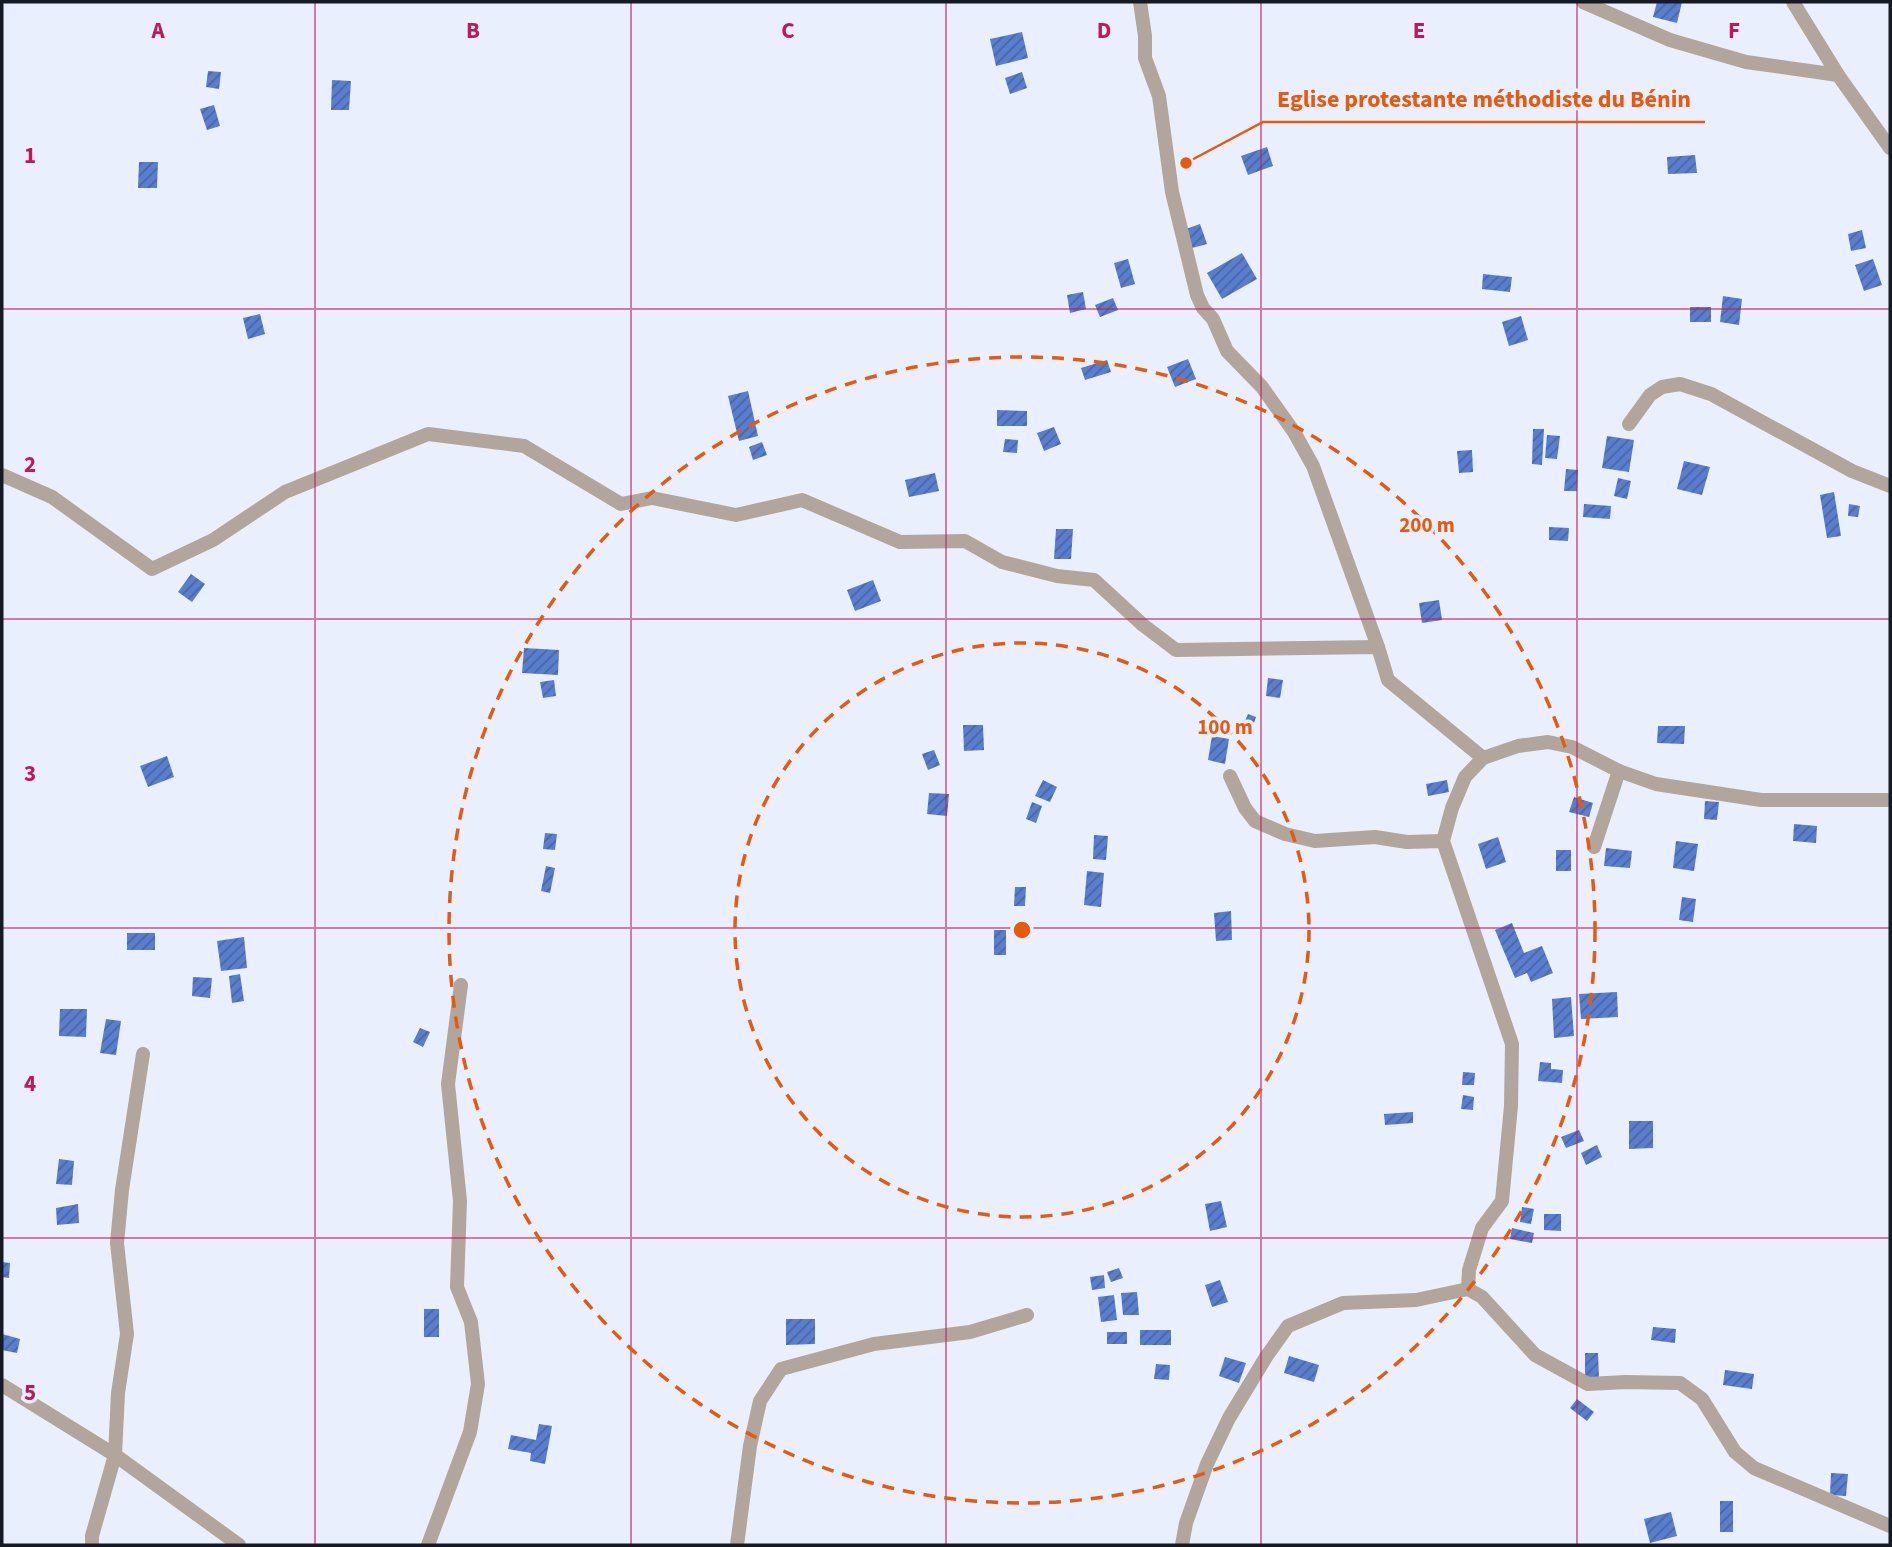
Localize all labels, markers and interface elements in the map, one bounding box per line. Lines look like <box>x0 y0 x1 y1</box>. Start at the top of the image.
text: A <box>150 14 165 47</box>
text: B <box>466 14 480 47</box>
text: C <box>781 14 795 47</box>
text: D <box>1097 14 1111 47</box>
text: E <box>1413 14 1425 47</box>
text: F <box>1728 14 1740 47</box>
callout: Eglise protestante méthodiste du Bénin <box>1263 77 1705 122</box>
text: Eglise protestante méthodiste du Bénin <box>1277 82 1691 117</box>
text: 1 <box>24 139 36 172</box>
text: 2 <box>24 448 36 481</box>
text: 200 m <box>1399 510 1455 540</box>
text: 100 m <box>1197 712 1253 742</box>
text: 3 <box>24 757 36 790</box>
centre of rings <box>1010 918 1034 942</box>
text: 4 <box>24 1067 36 1100</box>
text: 5 <box>24 1376 36 1409</box>

